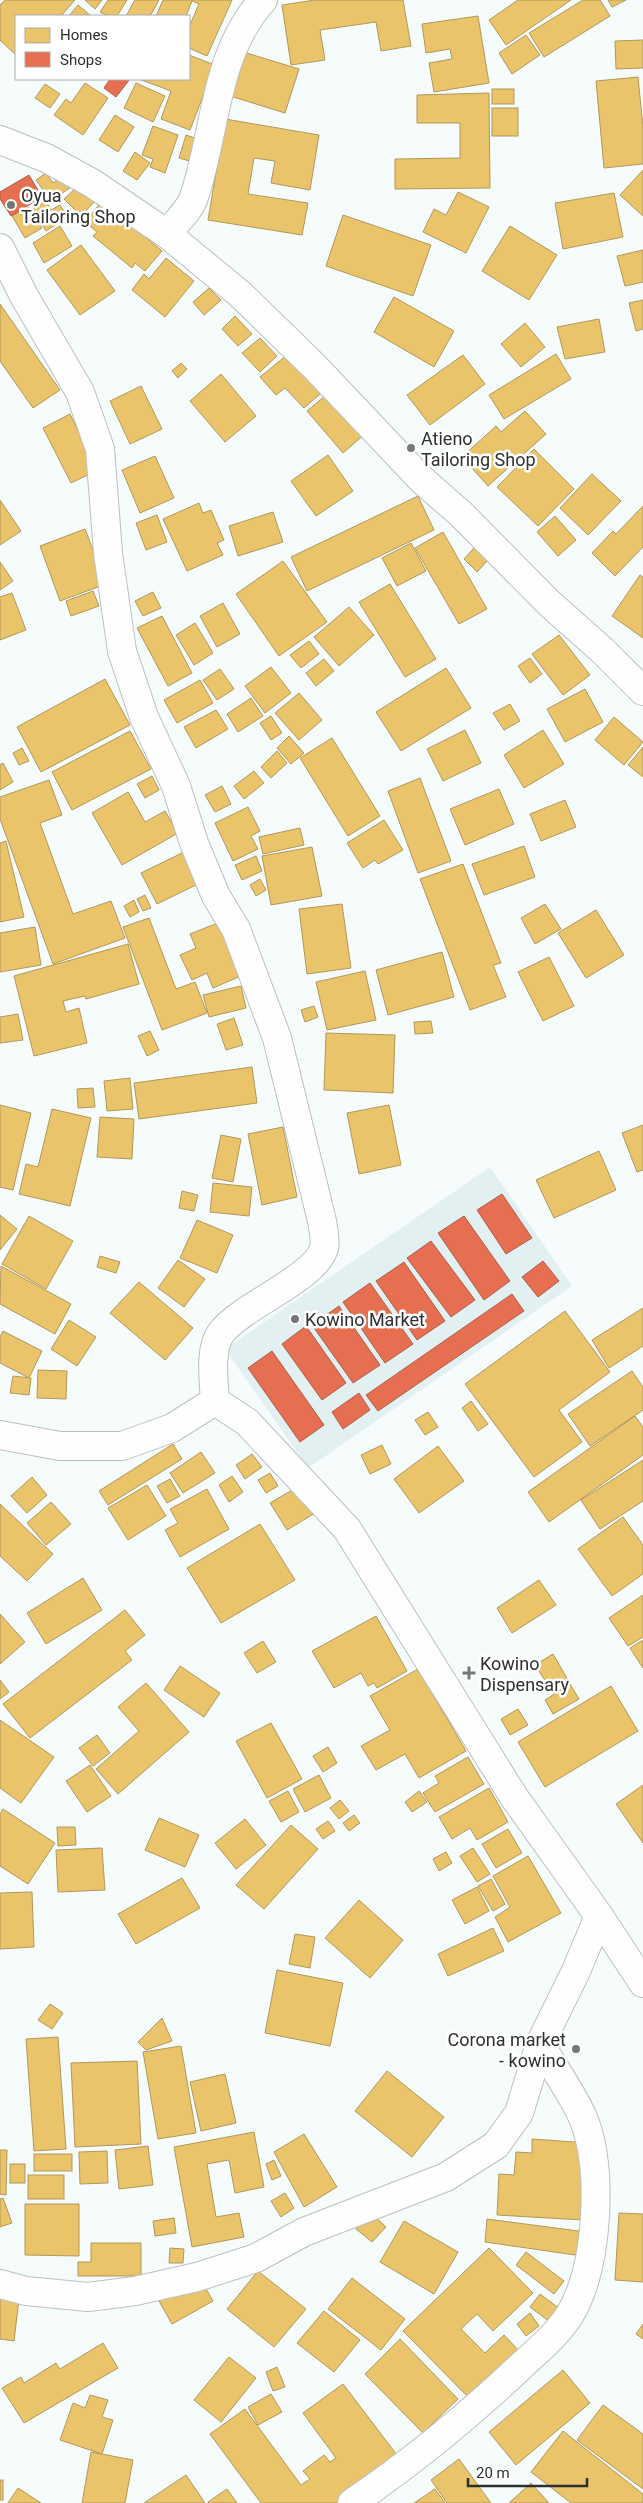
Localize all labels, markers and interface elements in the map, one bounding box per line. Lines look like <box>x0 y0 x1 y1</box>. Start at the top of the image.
legend <box>15 15 190 80</box>
text: Homes <box>60 26 108 44</box>
text: Shops <box>60 51 102 69</box>
place label: Oyua Tailoring Shop <box>21 185 136 227</box>
marker: Oyua Tailoring Shop <box>5 199 17 211</box>
place label: Atieno Tailoring Shop <box>421 428 536 470</box>
marker: Atieno Tailoring Shop <box>405 442 417 454</box>
place label: Kowino Market <box>305 1309 425 1330</box>
marker: Kowino Market <box>289 1313 301 1325</box>
place label: Kowino Dispensary <box>480 1653 569 1695</box>
marker: Kowino Dispensary <box>462 1666 476 1680</box>
place label: Corona market - kowino <box>448 2029 566 2071</box>
marker: Corona market - kowino <box>570 2043 582 2055</box>
scale bar <box>468 2456 587 2488</box>
text: 20 m <box>476 2464 510 2482</box>

